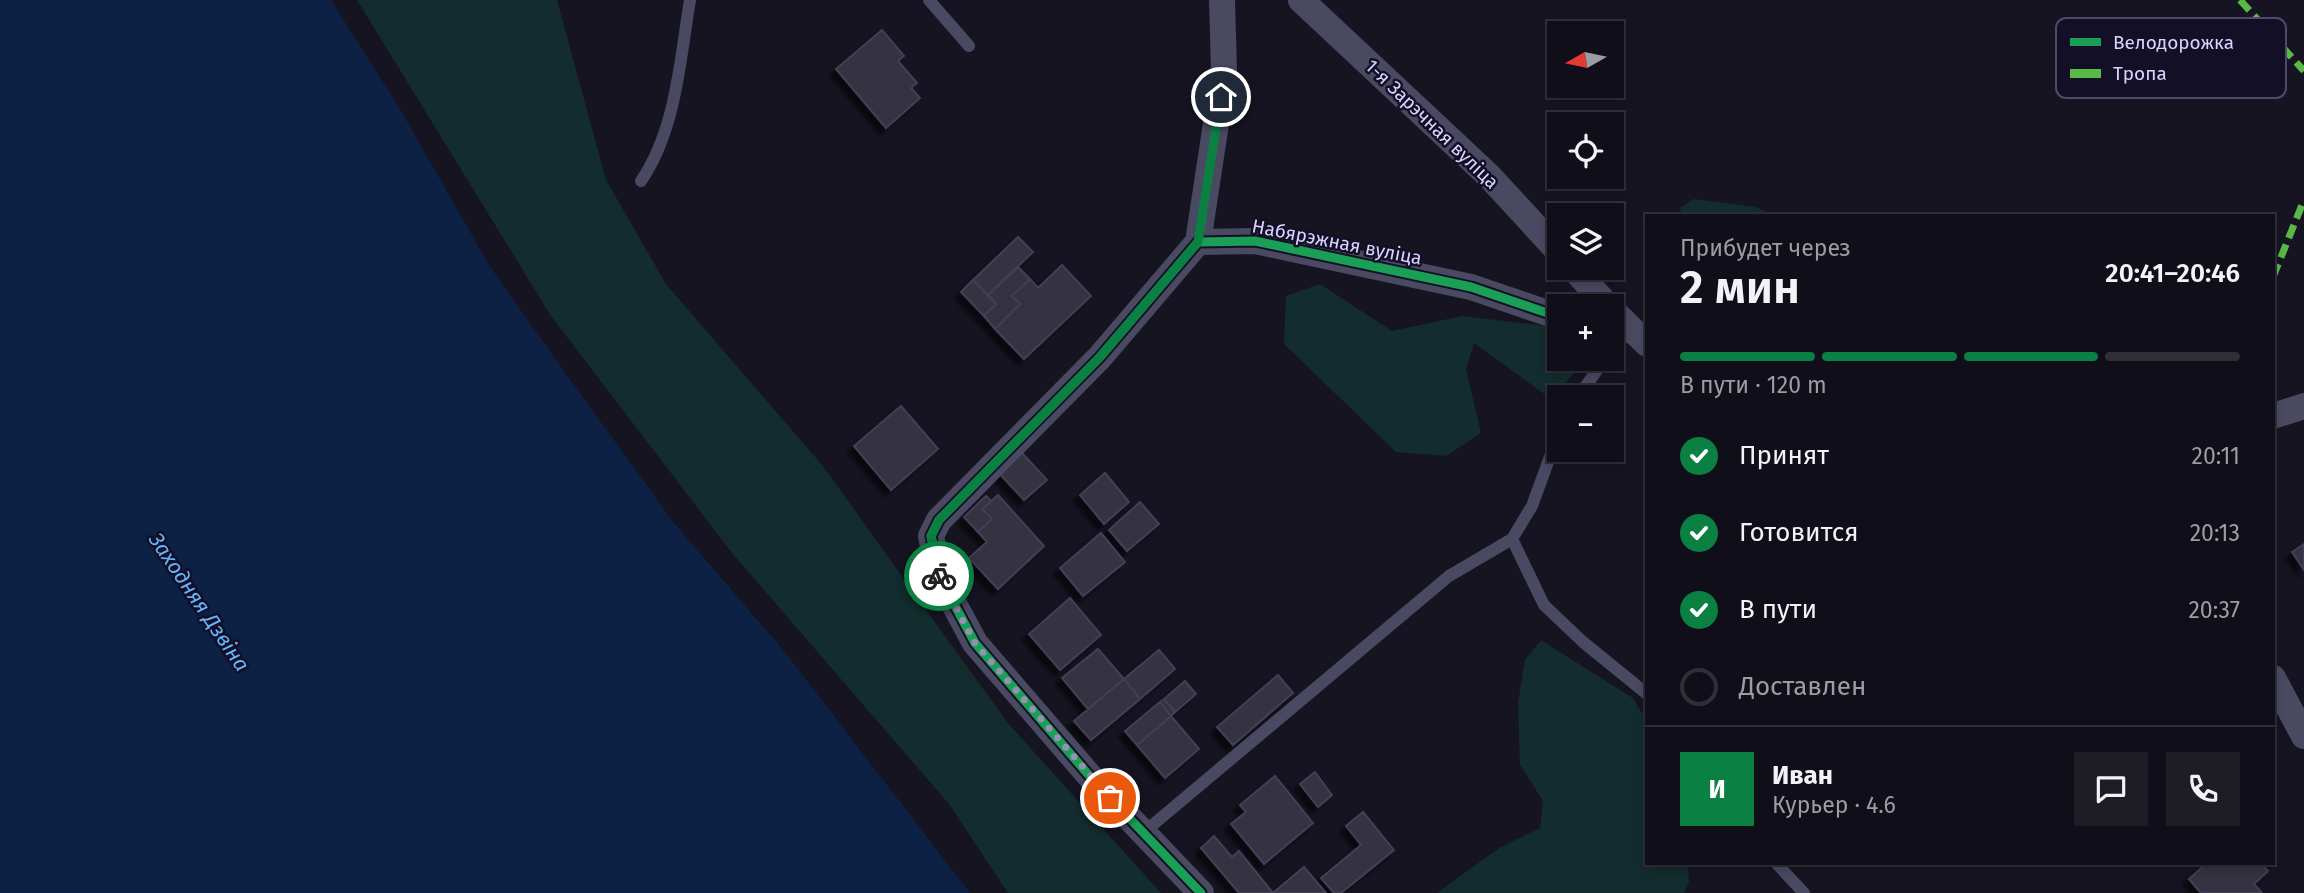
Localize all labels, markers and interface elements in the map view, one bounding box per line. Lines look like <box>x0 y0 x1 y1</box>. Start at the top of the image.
legend <box>2056 18 2286 98</box>
north arrow <box>1547 21 1624 98</box>
map controls <box>1547 21 1624 462</box>
text: Велодорожка <box>2113 31 2234 54</box>
street label: 1-я Зарэчная вуліца <box>1361 54 1503 194</box>
text: Тропа <box>2113 62 2167 85</box>
pin <box>1191 67 1251 127</box>
icon: home <box>1202 78 1240 116</box>
button: locate <box>1547 112 1624 189</box>
button: layers <box>1547 203 1624 280</box>
street label: Набярэжная вуліца <box>1250 214 1424 270</box>
text: Прибудет через <box>1680 234 1851 262</box>
text: 20:41–20:46 <box>2105 258 2240 289</box>
text: 2 мин <box>1680 260 1800 315</box>
button: + <box>1547 294 1624 371</box>
text: В пути · 120 m <box>1680 371 1827 399</box>
button: − <box>1547 385 1624 462</box>
icon: check <box>1680 437 1718 475</box>
text: Принят <box>1739 440 1829 471</box>
text: 20:11 <box>2192 442 2240 470</box>
icon: check <box>1680 514 1718 552</box>
text: Готовится <box>1739 517 1859 548</box>
text: 20:13 <box>2190 519 2240 547</box>
water label: Заходняя Дзвіна <box>142 527 255 676</box>
courier <box>904 541 974 611</box>
icon: bike <box>920 557 958 595</box>
icon: check <box>1680 591 1718 629</box>
text: В пути <box>1739 594 1817 625</box>
text: 20:37 <box>2188 596 2240 624</box>
text: Доставлен <box>1739 671 1866 702</box>
button: chat <box>2074 752 2148 826</box>
button: phone <box>2166 752 2240 826</box>
text: Иван <box>1772 760 1833 791</box>
pin <box>1080 768 1140 828</box>
text: И <box>1708 774 1726 805</box>
icon: bag <box>1091 779 1129 817</box>
text: Курьер · 4.6 <box>1772 791 1896 819</box>

